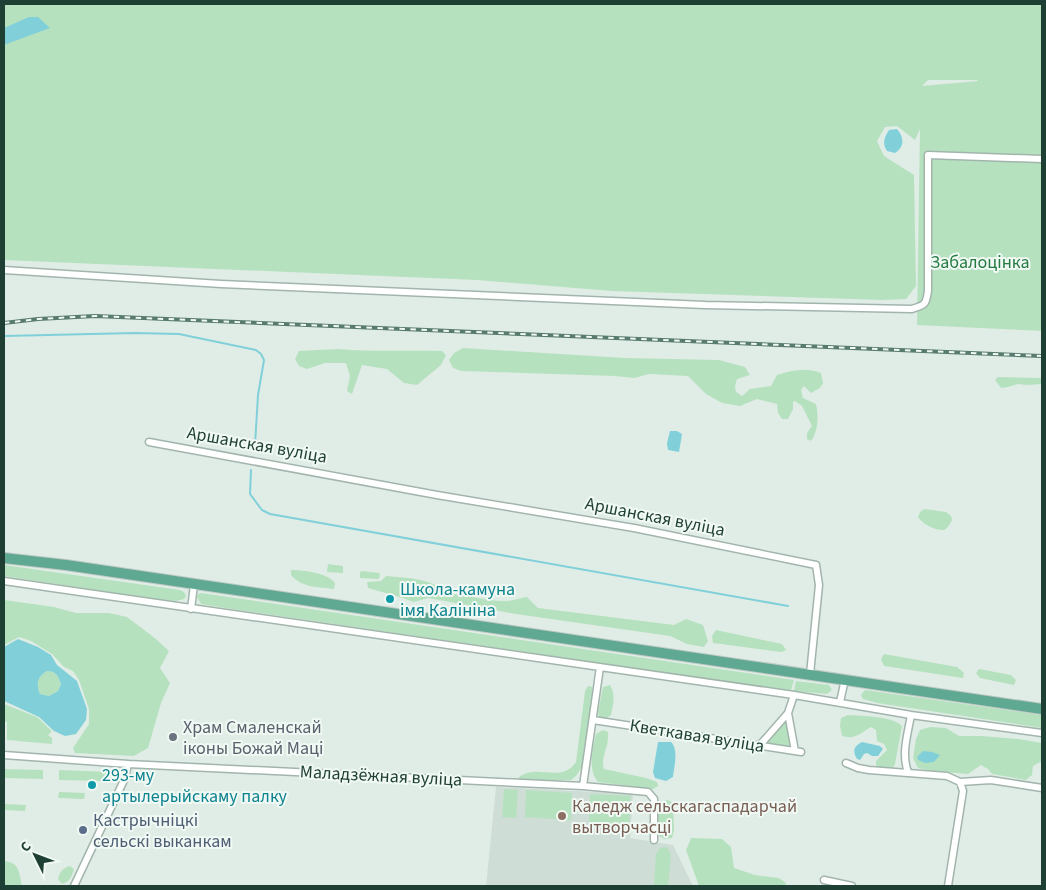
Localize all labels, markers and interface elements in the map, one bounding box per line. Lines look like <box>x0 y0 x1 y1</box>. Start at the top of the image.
park label: Забалоцінка <box>930 250 1030 275</box>
street label: Аршанская вуліца <box>185 420 329 470</box>
street label: Аршанская вуліца <box>583 491 727 543</box>
place label: Школа-камуна імя Калініна <box>400 577 515 623</box>
marker: Школа-камуна імя Калініна <box>384 593 396 605</box>
street label: Кветкавая вуліца <box>628 713 766 759</box>
place label: Храм Смаленскай іконы Божай Маці <box>183 715 324 761</box>
marker: Храм Смаленскай іконы Божай Маці <box>167 731 179 743</box>
street label: Маладзёжная вуліца <box>299 759 463 793</box>
place label: 293-му артылерыйскаму палку <box>102 763 288 809</box>
marker: 293-му артылерыйскаму палку <box>86 779 98 791</box>
place label: Каледж сельскагаспадарчай вытворчасці <box>572 794 797 840</box>
place label: Кастрычніцкі сельскі выканкам <box>93 808 232 854</box>
marker: Каледж сельскагаспадарчай вытворчасці <box>556 810 568 822</box>
marker: Кастрычніцкі сельскі выканкам <box>77 824 89 836</box>
north arrow <box>10 830 60 880</box>
text: С <box>16 837 36 857</box>

